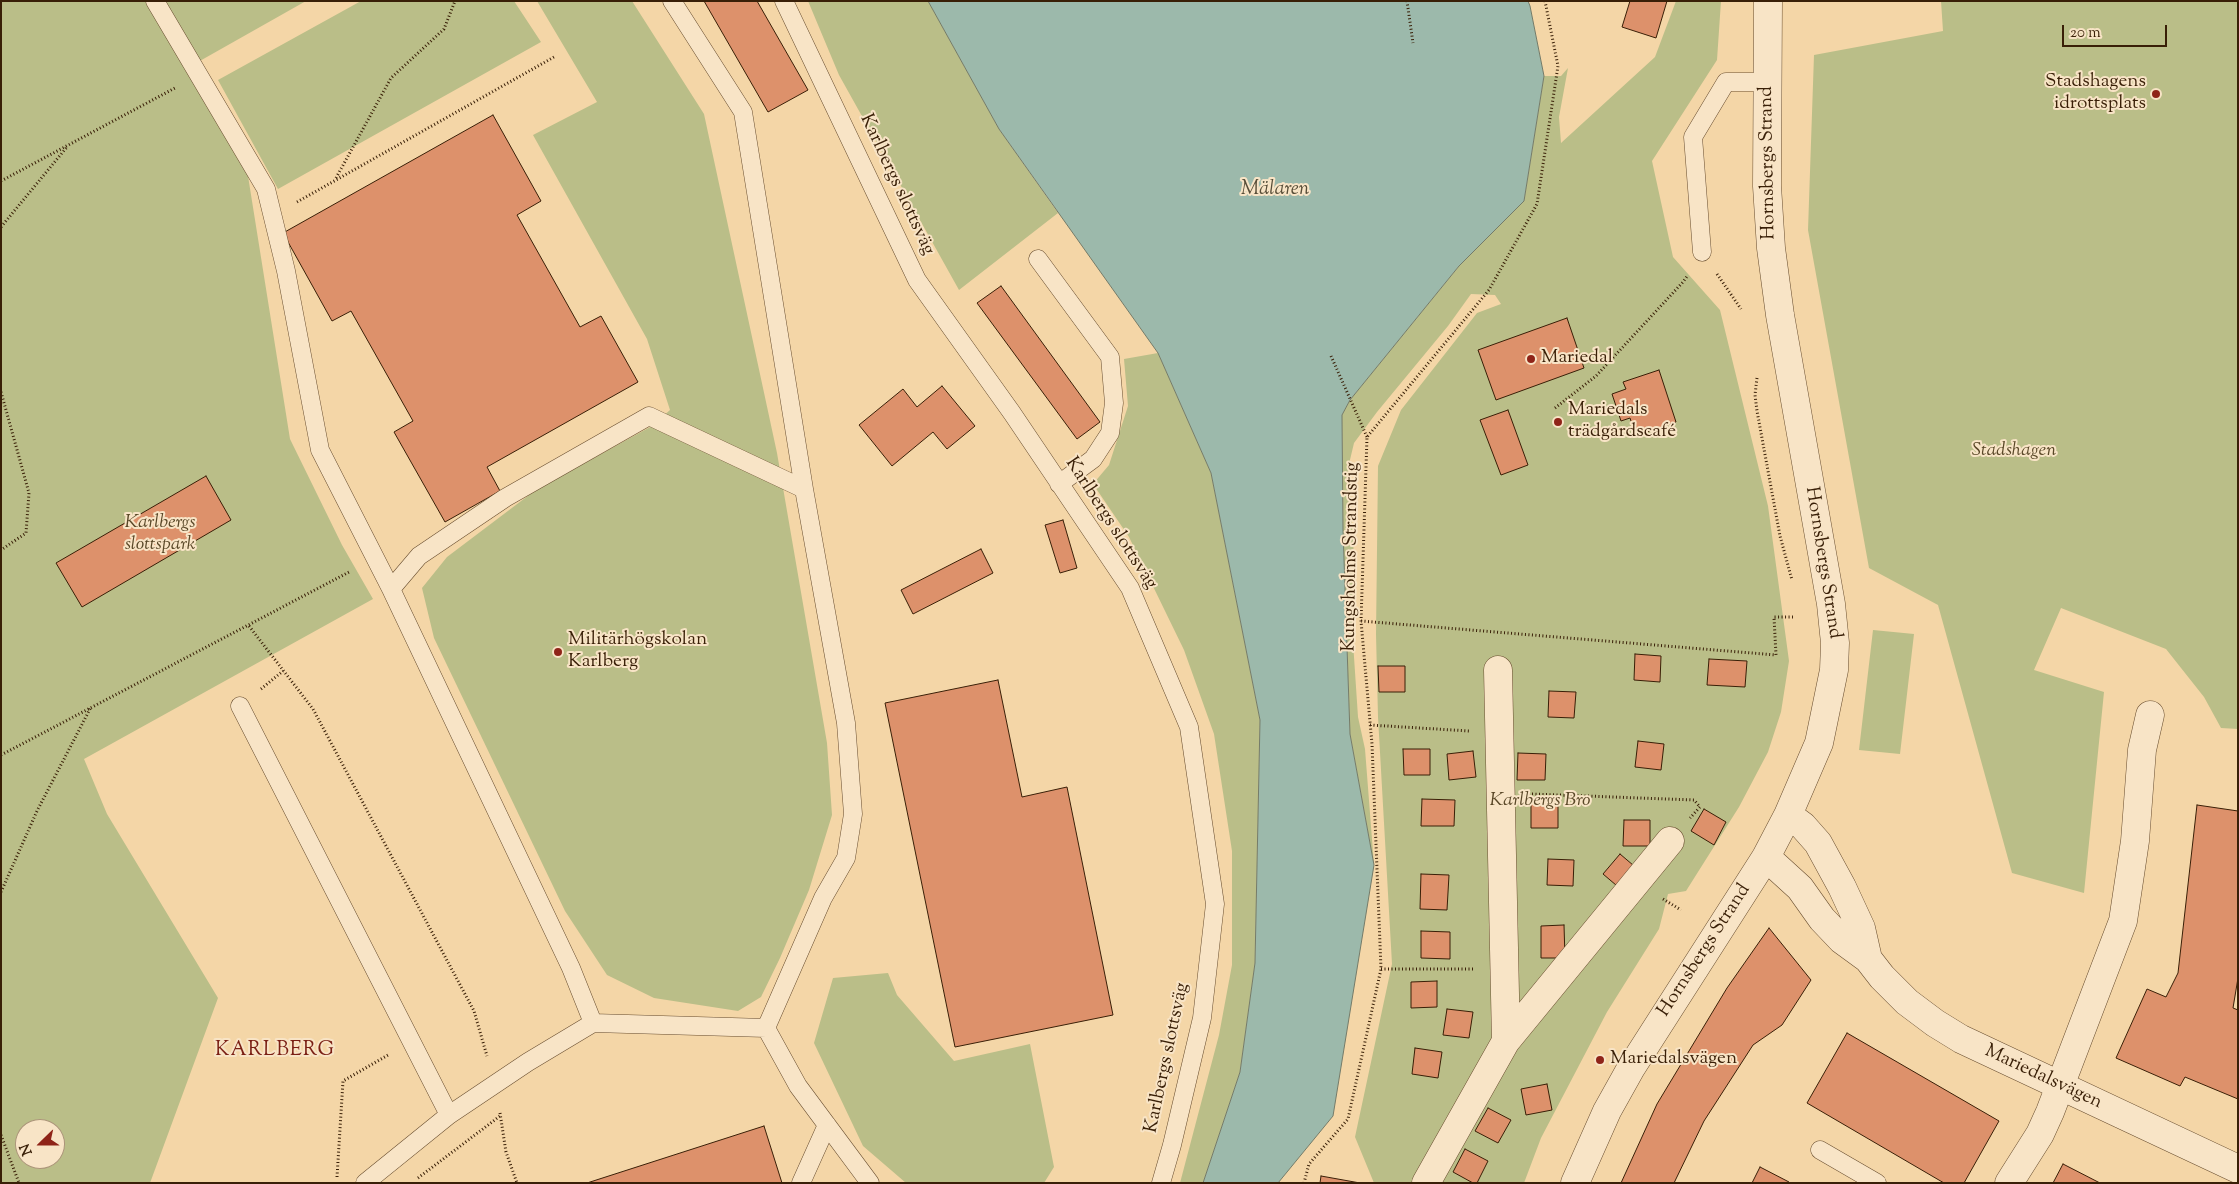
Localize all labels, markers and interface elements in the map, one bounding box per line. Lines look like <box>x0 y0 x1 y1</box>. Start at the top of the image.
scale bar <box>2064 15 2169 47</box>
text: 20 m <box>2070 23 2101 44</box>
place label: Stadshagens idrottsplats <box>2045 72 2146 116</box>
street label: Hornsbergs Strand <box>1756 86 1782 240</box>
marker: Stadshagens idrottsplats <box>2150 88 2162 100</box>
street label: Karlbergs slottsväg <box>853 111 939 259</box>
water label: Mälaren <box>1241 179 1309 203</box>
place label: Mariedal <box>1541 348 1613 370</box>
marker: Mariedal <box>1525 353 1537 365</box>
place label: Mariedals trädgårdscafé <box>1568 400 1676 444</box>
marker: Mariedals trädgårdscafé <box>1552 416 1564 428</box>
park label: Stadshagen <box>1972 441 2056 463</box>
street label: Karlbergs slottsväg <box>1059 454 1161 594</box>
street label: Kungsholms Strandstig <box>1339 462 1365 652</box>
street label: Hornsbergs Strand <box>1799 485 1845 641</box>
park label: Karlbergs slottspark <box>124 513 196 557</box>
place label: Militärhögskolan Karlberg <box>568 630 707 674</box>
marker: Militärhögskolan Karlberg <box>552 646 564 658</box>
park label: Karlbergs Bro <box>1490 791 1590 813</box>
street label: Hornsbergs Strand <box>1654 880 1756 1022</box>
street label: Karlbergs slottsväg <box>1141 981 1195 1135</box>
district label: KARLBERG <box>214 1040 336 1064</box>
street label: Mariedalsvägen <box>1981 1041 2105 1115</box>
place label: Mariedalsvägen <box>1610 1049 1737 1071</box>
marker: Mariedalsvägen <box>1594 1054 1606 1066</box>
north arrow <box>15 1119 65 1169</box>
text: N <box>16 1140 38 1158</box>

